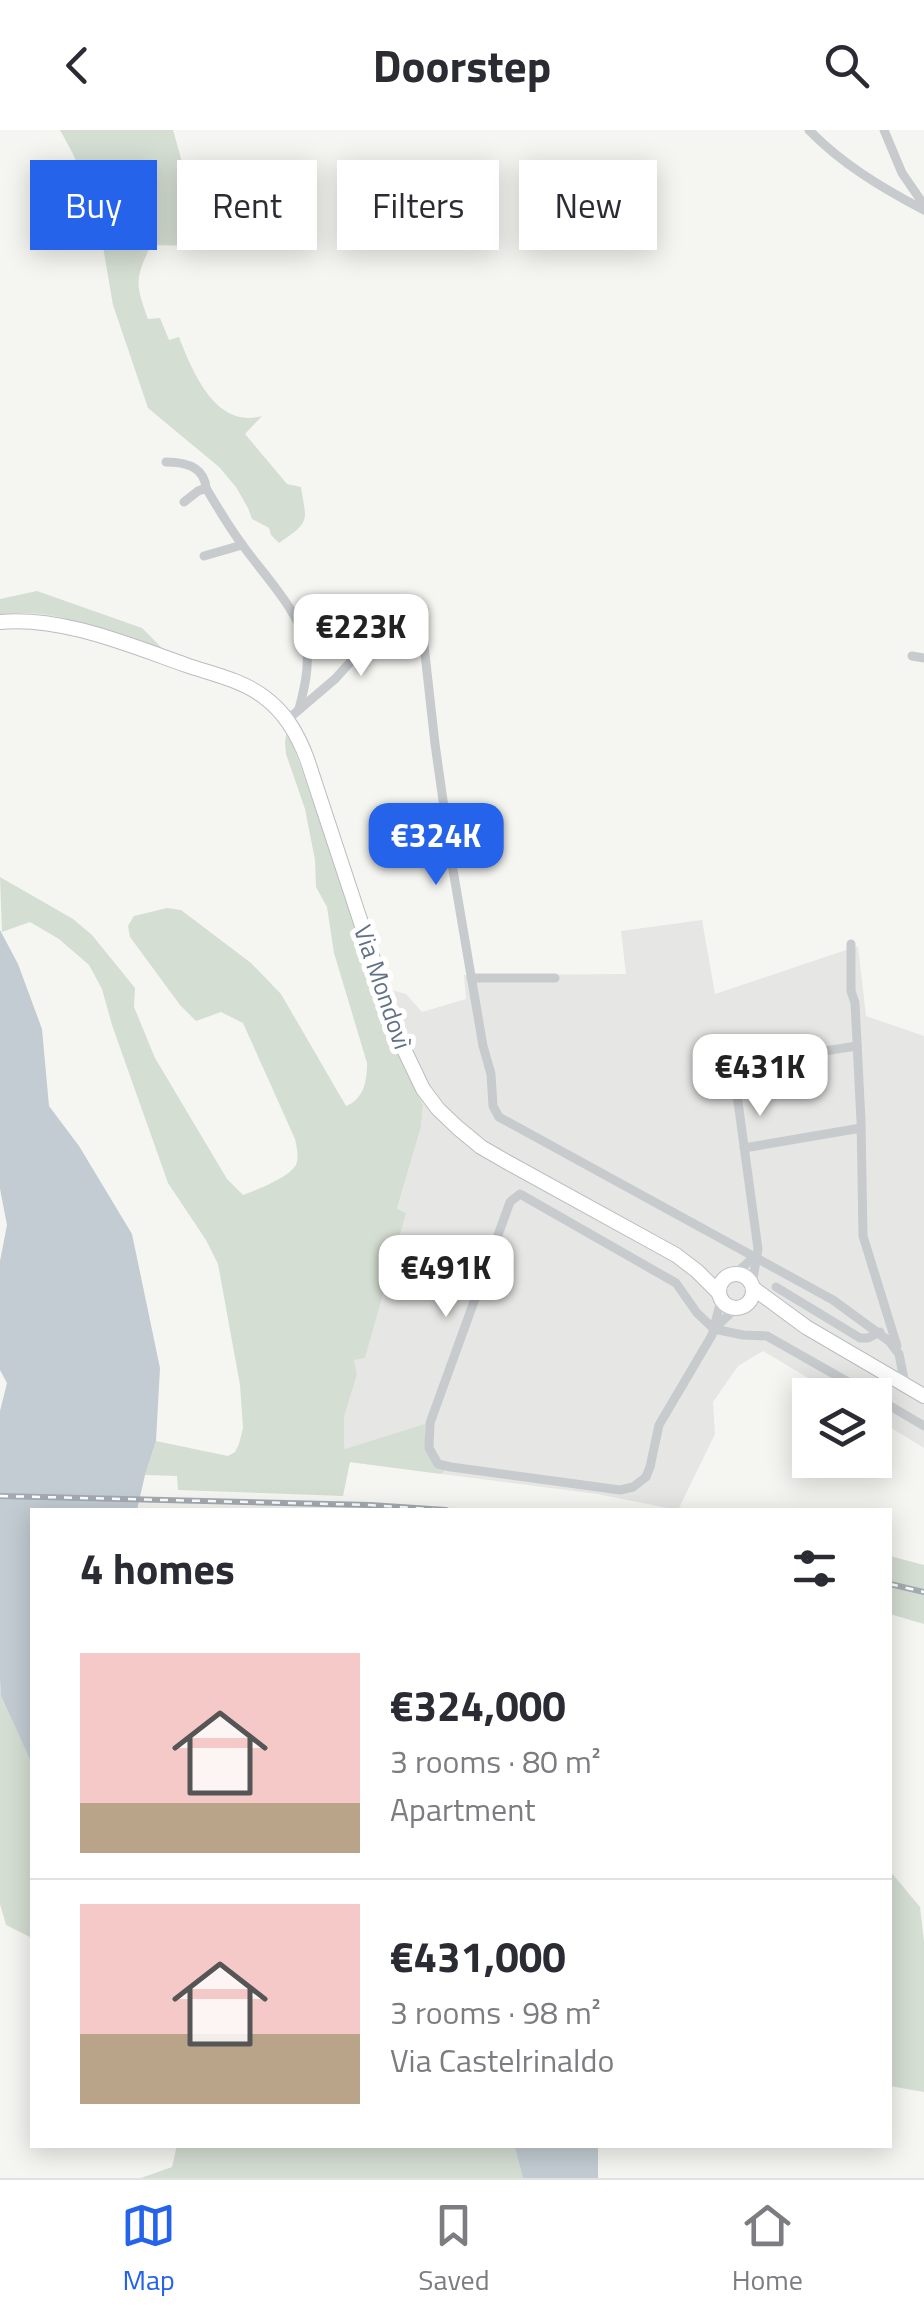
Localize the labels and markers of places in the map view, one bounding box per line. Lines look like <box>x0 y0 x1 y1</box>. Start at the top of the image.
pin: €223K <box>291 594 431 679</box>
pin: €324K <box>366 803 506 888</box>
pin: €431K <box>690 1034 830 1119</box>
pin: €491K <box>376 1235 516 1320</box>

